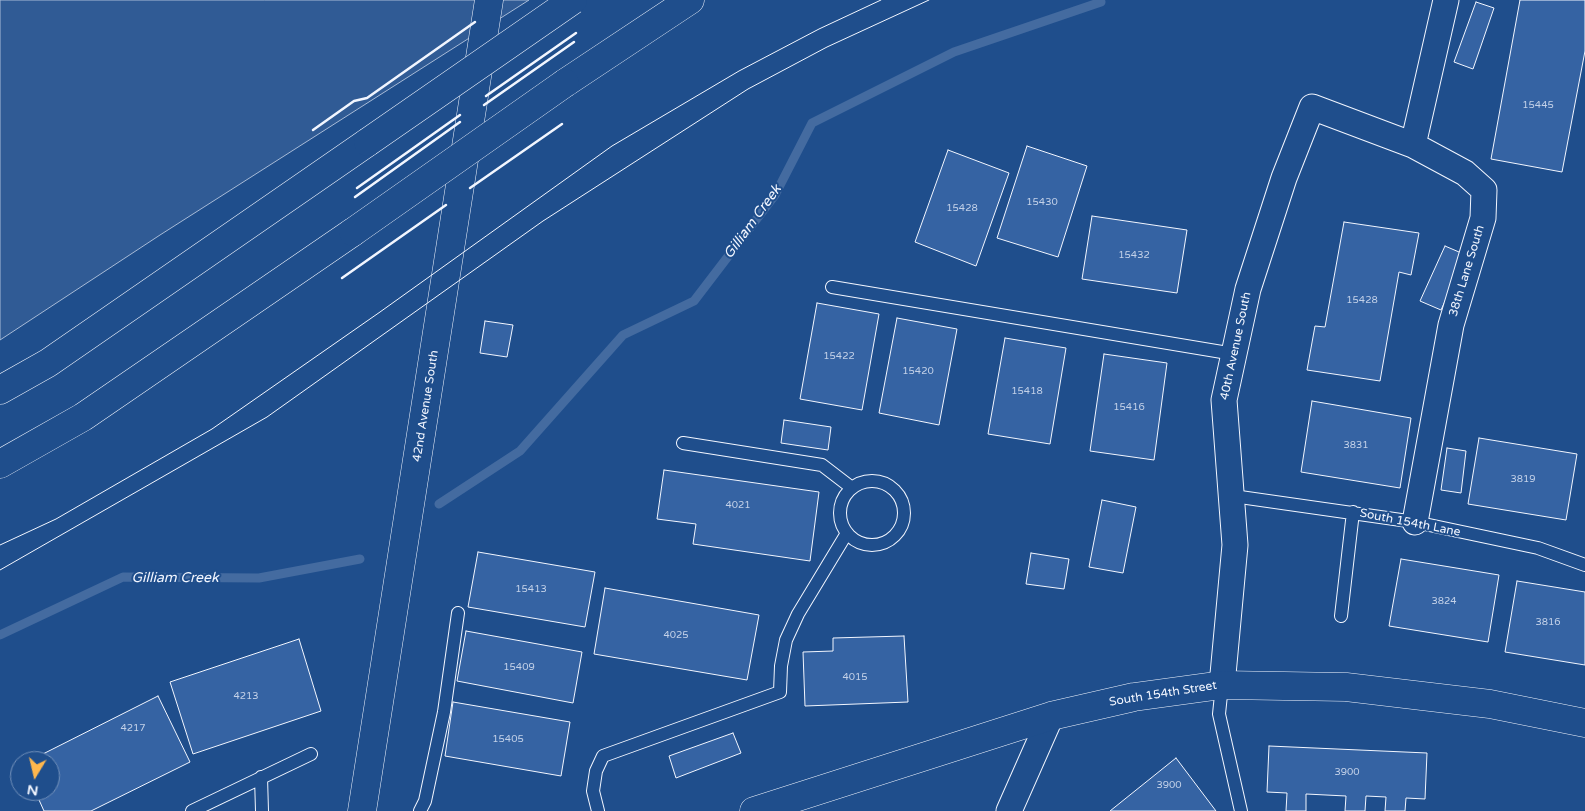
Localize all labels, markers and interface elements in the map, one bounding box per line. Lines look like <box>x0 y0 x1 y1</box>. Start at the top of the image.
house number: 15445 <box>1522 99 1554 111</box>
water label: Gilliam Creek <box>721 182 785 262</box>
house number: 15430 <box>1026 196 1058 208</box>
house number: 15428 <box>946 202 978 214</box>
street label: 38th Lane South <box>1446 224 1488 318</box>
house number: 15432 <box>1118 249 1150 261</box>
street label: 40th Avenue South <box>1218 291 1254 401</box>
house number: 15428 <box>1346 294 1378 306</box>
street label: 42nd Avenue South <box>410 349 442 463</box>
house number: 15422 <box>823 350 855 362</box>
house number: 15420 <box>902 365 934 377</box>
house number: 15418 <box>1011 385 1043 397</box>
house number: 15416 <box>1113 401 1145 413</box>
house number: 3831 <box>1343 439 1369 451</box>
house number: 3819 <box>1510 473 1536 485</box>
house number: 4021 <box>725 499 751 511</box>
street label: South 154th Lane <box>1358 506 1462 540</box>
water label: Gilliam Creek <box>131 570 219 586</box>
house number: 15413 <box>515 583 547 595</box>
house number: 3824 <box>1431 595 1457 607</box>
house number: 3816 <box>1535 616 1561 628</box>
house number: 4025 <box>663 629 689 641</box>
house number: 15409 <box>503 661 535 673</box>
house number: 4015 <box>842 671 868 683</box>
street label: South 154th Street <box>1108 678 1218 710</box>
house number: 4213 <box>233 690 259 702</box>
house number: 4217 <box>120 722 146 734</box>
house number: 15405 <box>492 733 524 745</box>
north arrow <box>10 751 60 801</box>
house number: 3900 <box>1334 766 1360 778</box>
house number: 3900 <box>1156 779 1182 791</box>
text: N <box>26 781 40 800</box>

